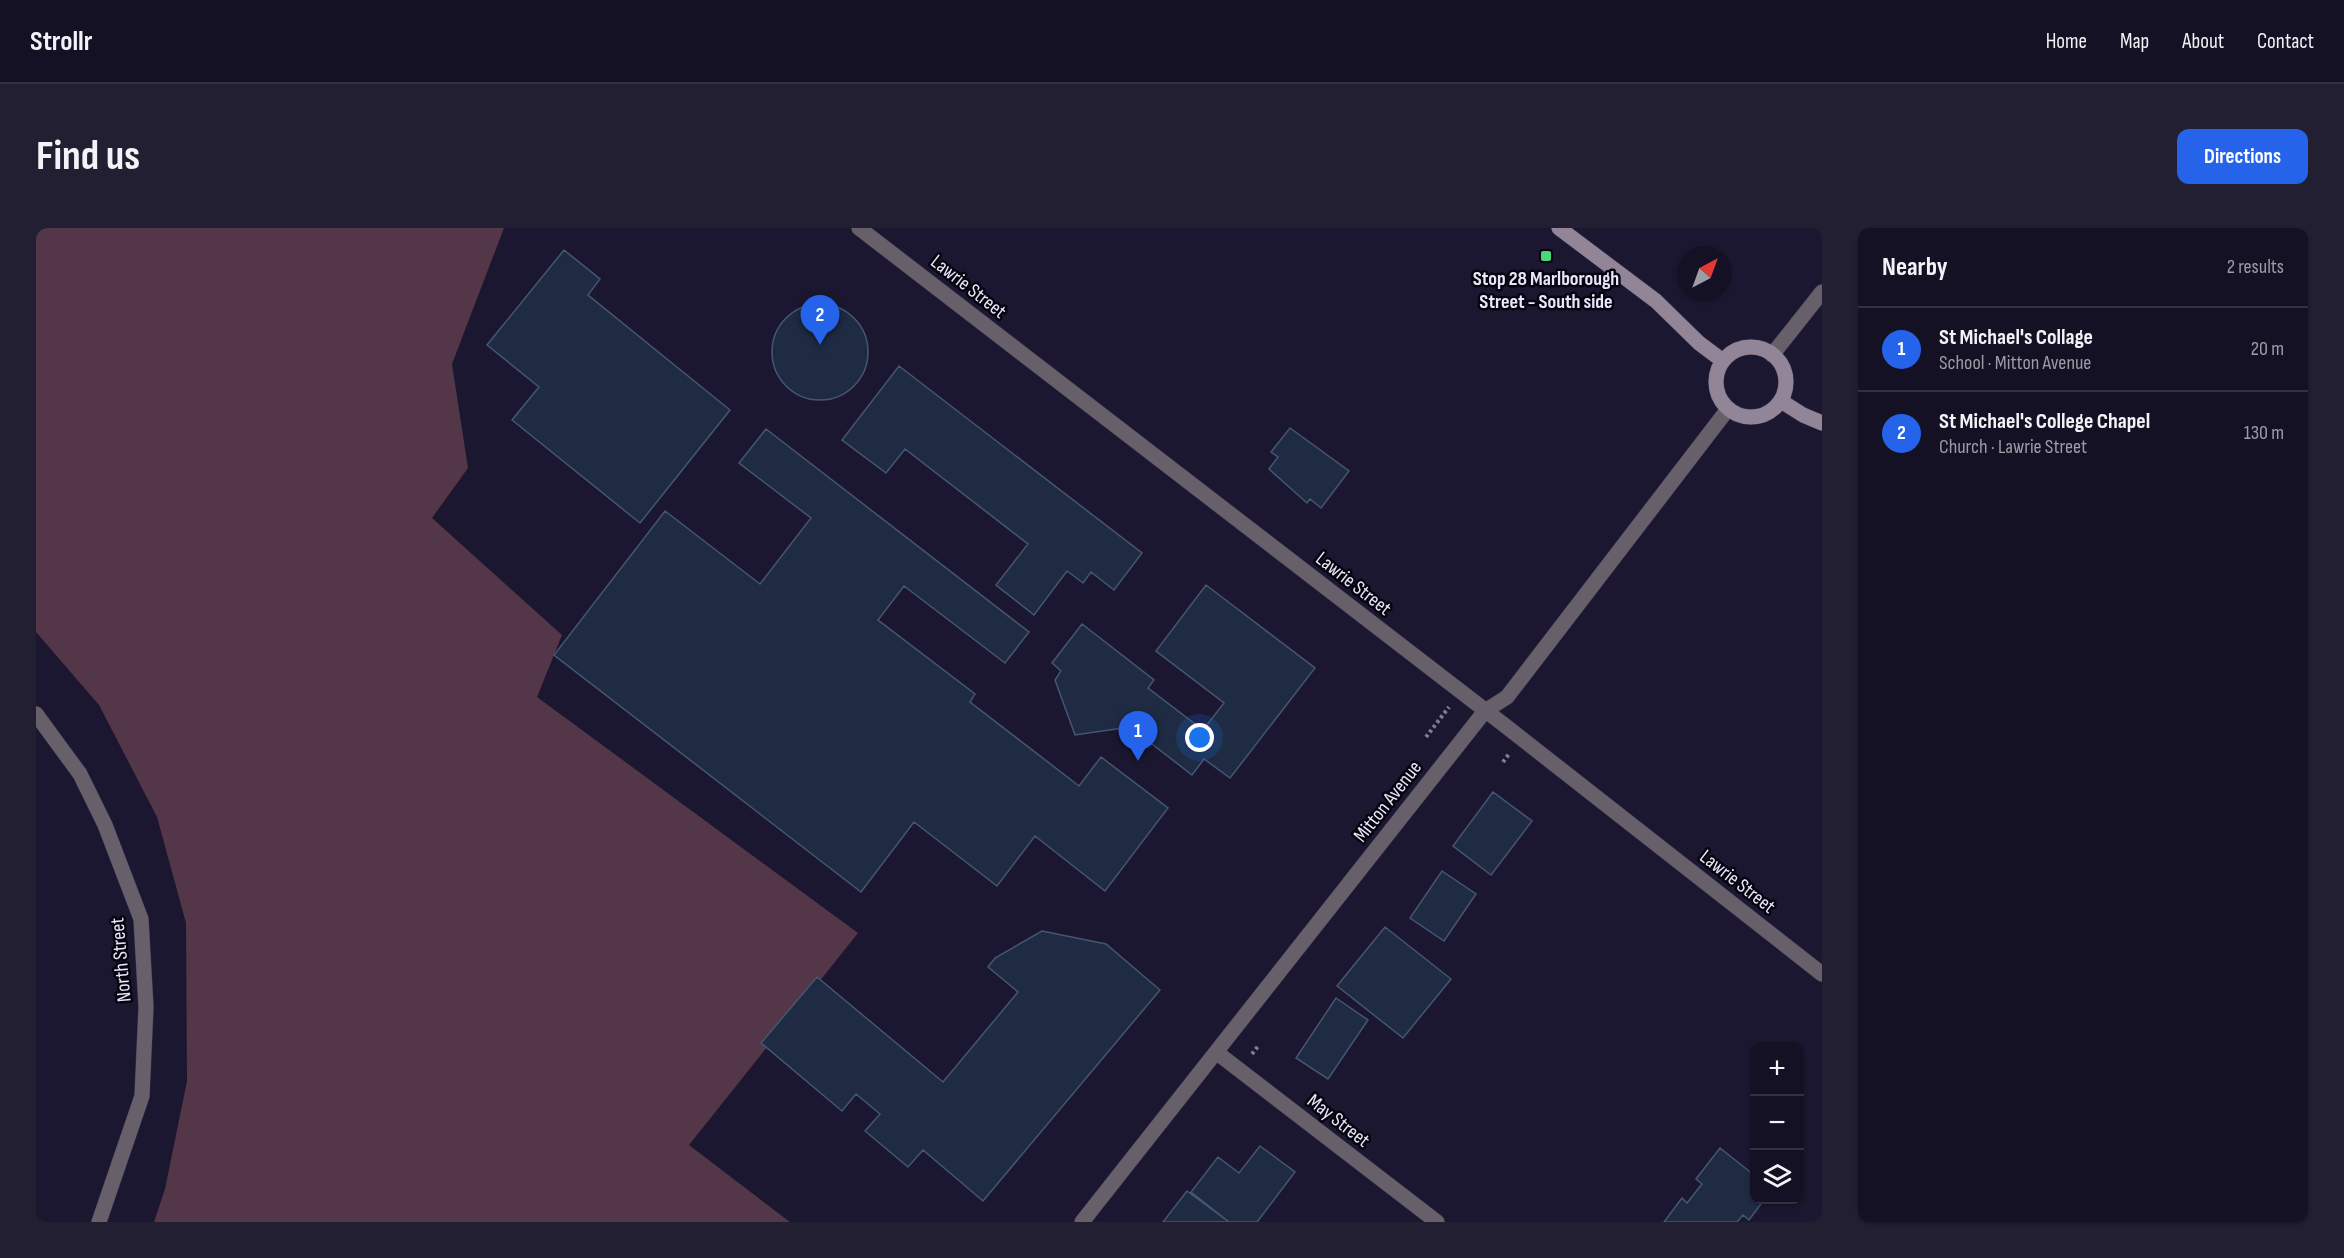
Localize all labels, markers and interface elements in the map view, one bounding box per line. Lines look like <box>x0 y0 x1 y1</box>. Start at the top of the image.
text: Strollr <box>30 25 92 58</box>
text: Home <box>2046 29 2087 54</box>
text: Map <box>2120 29 2149 54</box>
text: About <box>2182 29 2224 54</box>
text: Contact <box>2257 29 2314 54</box>
button: Directions <box>2177 129 2308 184</box>
text: Find us <box>36 131 140 182</box>
north arrow <box>1678 246 1732 300</box>
marker: Stop 28 Marlborough Street - South side <box>1539 249 1553 263</box>
street label: Lawrie Street <box>926 250 1011 324</box>
text: Nearby <box>1882 252 1948 283</box>
text: 2 results <box>2227 255 2284 279</box>
place label: Stop 28 Marlborough Street - South side <box>1473 267 1619 314</box>
pin: 2 <box>800 296 840 345</box>
text: St Michael's Collage <box>1939 324 2093 351</box>
text: 1 <box>1898 337 1905 361</box>
text: 20 m <box>2251 337 2284 361</box>
text: School · Mitton Avenue <box>1939 351 2091 375</box>
text: St Michael's College Chapel <box>1939 408 2150 435</box>
text: 2 <box>1897 421 1906 445</box>
text: 130 m <box>2244 421 2284 445</box>
text: Church · Lawrie Street <box>1939 435 2087 459</box>
street label: Lawrie Street <box>1311 547 1396 621</box>
pin: 1 <box>1118 712 1158 761</box>
your location <box>1185 723 1214 752</box>
street label: Mitton Avenue <box>1349 756 1427 847</box>
street label: Lawrie Street <box>1695 845 1780 919</box>
street label: North Street <box>105 917 137 1003</box>
map controls <box>1750 1042 1804 1204</box>
button: + <box>1750 1042 1804 1096</box>
street label: May Street <box>1302 1089 1374 1153</box>
button: − <box>1750 1096 1804 1150</box>
button: layers <box>1750 1150 1804 1204</box>

